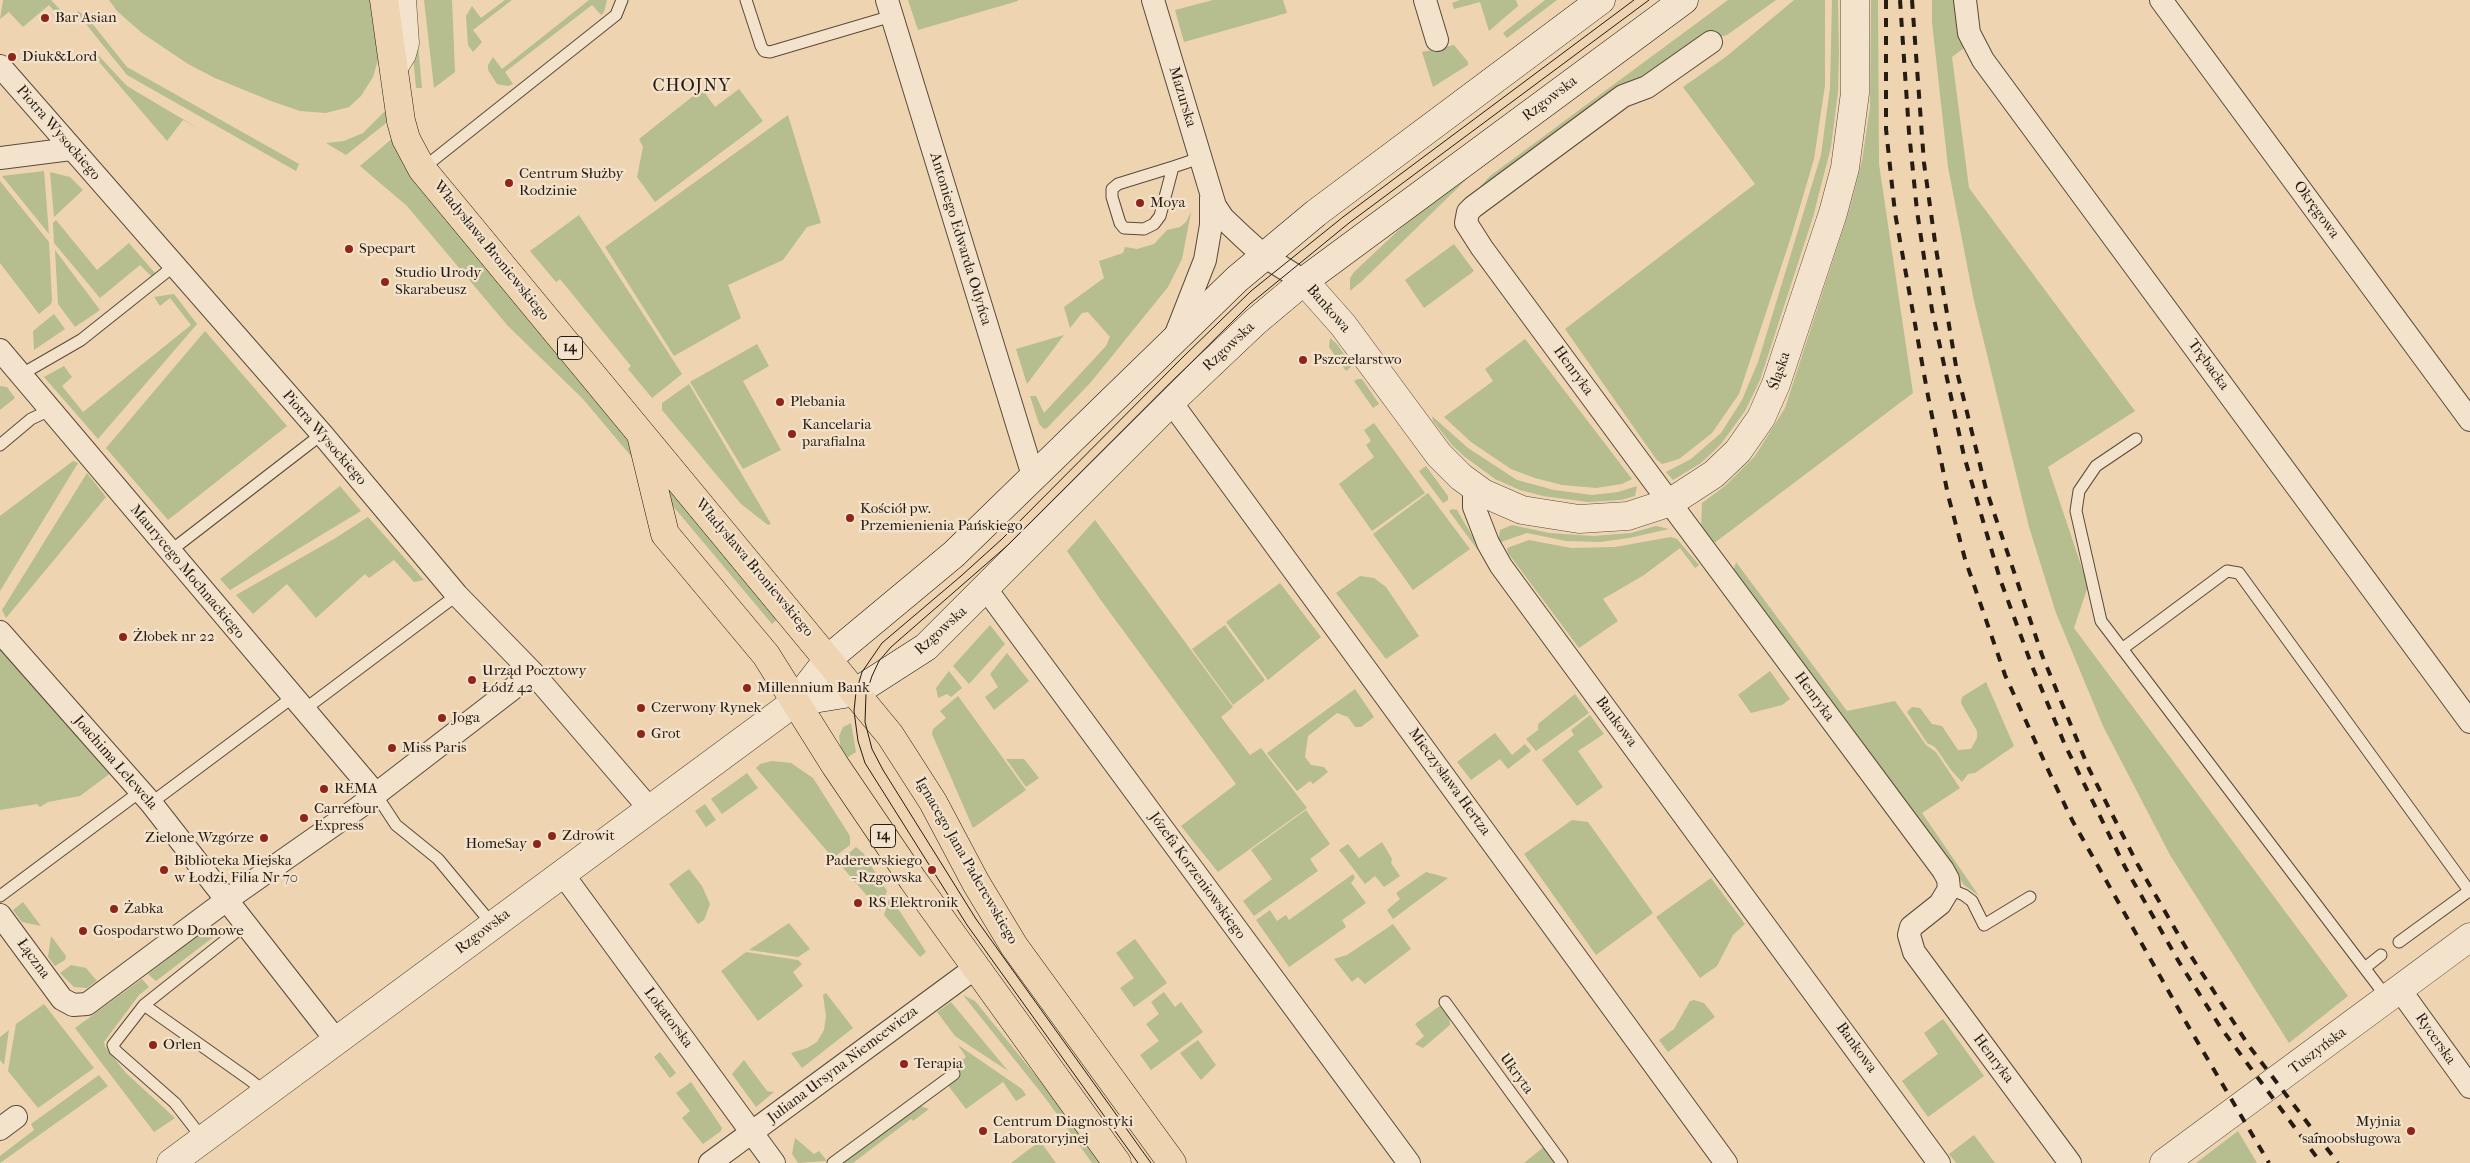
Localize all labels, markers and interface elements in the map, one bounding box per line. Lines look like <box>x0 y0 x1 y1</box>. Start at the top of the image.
place label: Bar Asian <box>55 9 117 27</box>
marker: Bar Asian <box>39 12 51 24</box>
place label: Diuk&Lord <box>22 48 97 66</box>
marker: Diuk&Lord <box>6 51 18 63</box>
street label: Mazurska <box>1164 65 1200 129</box>
street label: Rzgowska <box>1519 73 1581 125</box>
district label: CHOJNY <box>652 76 732 98</box>
street label: Piotra Wysockiego <box>12 82 104 184</box>
street label: Antoniego Edwarda Odyńca <box>925 150 995 328</box>
place label: Centrum Służby Rodzinie <box>519 165 623 200</box>
street label: Władysława Broniewskiego <box>429 177 553 325</box>
marker: Centrum Służby Rodzinie <box>503 177 515 189</box>
street label: Okręgowa <box>2289 178 2343 242</box>
place label: Moya <box>1150 194 1185 212</box>
marker: Moya <box>1134 197 1146 209</box>
place label: Specpart <box>359 240 416 258</box>
marker: Specpart <box>343 243 355 255</box>
place label: Studio Urody Skarabeusz <box>395 264 481 299</box>
marker: Studio Urody Skarabeusz <box>379 276 391 288</box>
street label: Bankowa <box>1302 281 1354 337</box>
street label: Rzgowska <box>1199 319 1259 375</box>
road number: 14 <box>558 336 582 359</box>
street label: Trębacka <box>2183 336 2233 394</box>
street label: Henryka <box>1549 343 1597 399</box>
street label: Śląska <box>1765 350 1795 392</box>
place label: Pszczelarstwo <box>1313 351 1402 369</box>
marker: Pszczelarstwo <box>1297 354 1309 366</box>
street label: Piotra Wysockiego <box>278 387 370 489</box>
place label: Plebania <box>790 393 845 411</box>
marker: Plebania <box>774 396 786 408</box>
place label: Kancelaria parafialna <box>802 416 871 451</box>
marker: Kancelaria parafialna <box>786 428 798 440</box>
street label: Władysława Broniewskiego <box>691 495 817 641</box>
place label: Kościół pw. Przemienienia Pańskiego <box>860 500 1023 535</box>
street label: Maurycego Mochnackiego <box>126 501 248 643</box>
marker: Kościół pw. Przemienienia Pańskiego <box>844 512 856 524</box>
street label: Rzgowska <box>911 603 971 659</box>
place label: Żłobek nr 22 <box>133 628 215 646</box>
marker: Żłobek nr 22 <box>117 631 129 643</box>
place label: Urząd Pocztowy Łódź 42 <box>482 662 586 697</box>
street label: Henryka <box>1790 669 1838 725</box>
marker: Urząd Pocztowy Łódź 42 <box>466 674 478 686</box>
place label: Millennium Bank <box>757 679 870 697</box>
marker: Millennium Bank <box>741 682 753 694</box>
street label: Bankowa <box>1591 693 1641 751</box>
place label: Czerwony Rynek <box>651 699 761 717</box>
marker: Czerwony Rynek <box>635 702 647 714</box>
place label: Joga <box>452 709 480 727</box>
street label: Joachima Lelewela <box>69 712 161 814</box>
marker: Joga <box>436 712 448 724</box>
place label: Grot <box>651 725 681 743</box>
street label: Mieczysława Hertza <box>1404 725 1494 839</box>
marker: Grot <box>635 728 647 740</box>
place label: Miss Paris <box>402 739 467 757</box>
marker: Miss Paris <box>386 742 398 754</box>
street label: Ignacego Jana Paderewskiego <box>911 774 1021 948</box>
place label: REMA <box>334 780 377 798</box>
marker: REMA <box>318 783 330 795</box>
place label: Carrefour Express <box>314 800 378 835</box>
street label: Józefa Korzeniowskiego <box>1145 809 1249 943</box>
marker: Carrefour Express <box>298 812 310 824</box>
road number: 14 <box>870 824 896 848</box>
place label: Zdrowit <box>562 827 615 845</box>
place label: Zielone Wzgórze <box>145 829 254 847</box>
marker: Zdrowit <box>546 830 558 842</box>
marker: Zielone Wzgórze <box>258 832 270 844</box>
place label: HomeSay <box>466 835 527 853</box>
marker: HomeSay <box>531 838 543 850</box>
place label: Biblioteka Miejska w Łodzi, Filia Nr 70 <box>174 852 298 887</box>
place label: Paderewskiego - Rzgowska <box>825 852 922 887</box>
marker: Biblioteka Miejska w Łodzi, Filia Nr 70 <box>158 864 170 876</box>
marker: Paderewskiego - Rzgowska <box>926 864 938 876</box>
place label: RS Elektronik <box>868 894 958 912</box>
marker: RS Elektronik <box>852 897 864 909</box>
place label: Żabka <box>124 900 163 918</box>
marker: Żabka <box>108 903 120 915</box>
street label: Rzgowska <box>452 906 514 958</box>
place label: Gospodarstwo Domowe <box>93 922 244 940</box>
marker: Gospodarstwo Domowe <box>77 925 89 937</box>
street label: Łączna <box>13 936 53 982</box>
street label: Lokatorska <box>640 984 696 1052</box>
street label: Juliana Ursyna Niemcewicza <box>764 1003 922 1127</box>
street label: Rycerska <box>2411 1010 2459 1068</box>
street label: Bankowa <box>1832 1019 1880 1077</box>
street label: Tuszyńska <box>2286 1024 2350 1078</box>
street label: Henryka <box>1969 1031 2017 1087</box>
place label: Orlen <box>163 1036 201 1054</box>
marker: Orlen <box>147 1039 159 1051</box>
street label: Ukryta <box>1495 1050 1537 1098</box>
place label: Terapia <box>914 1055 963 1073</box>
marker: Terapia <box>898 1058 910 1070</box>
place label: Centrum Diagnostyki Laboratoryjnej <box>993 1113 1133 1148</box>
place label: Myjnia samoobsługowa <box>2302 1113 2401 1148</box>
marker: Centrum Diagnostyki Laboratoryjnej <box>977 1125 989 1137</box>
marker: Myjnia samoobsługowa <box>2405 1125 2417 1137</box>

